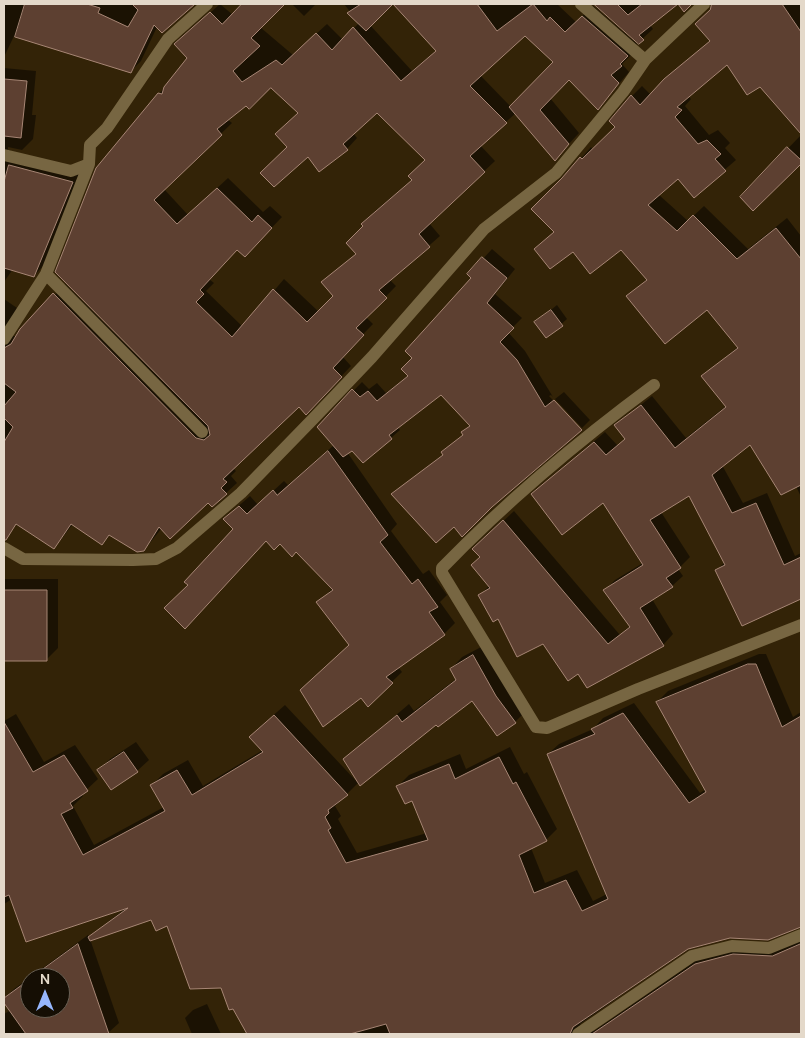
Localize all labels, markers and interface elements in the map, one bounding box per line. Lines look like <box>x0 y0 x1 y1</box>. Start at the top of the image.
north arrow <box>20 968 70 1018</box>
text: N <box>40 969 50 988</box>

